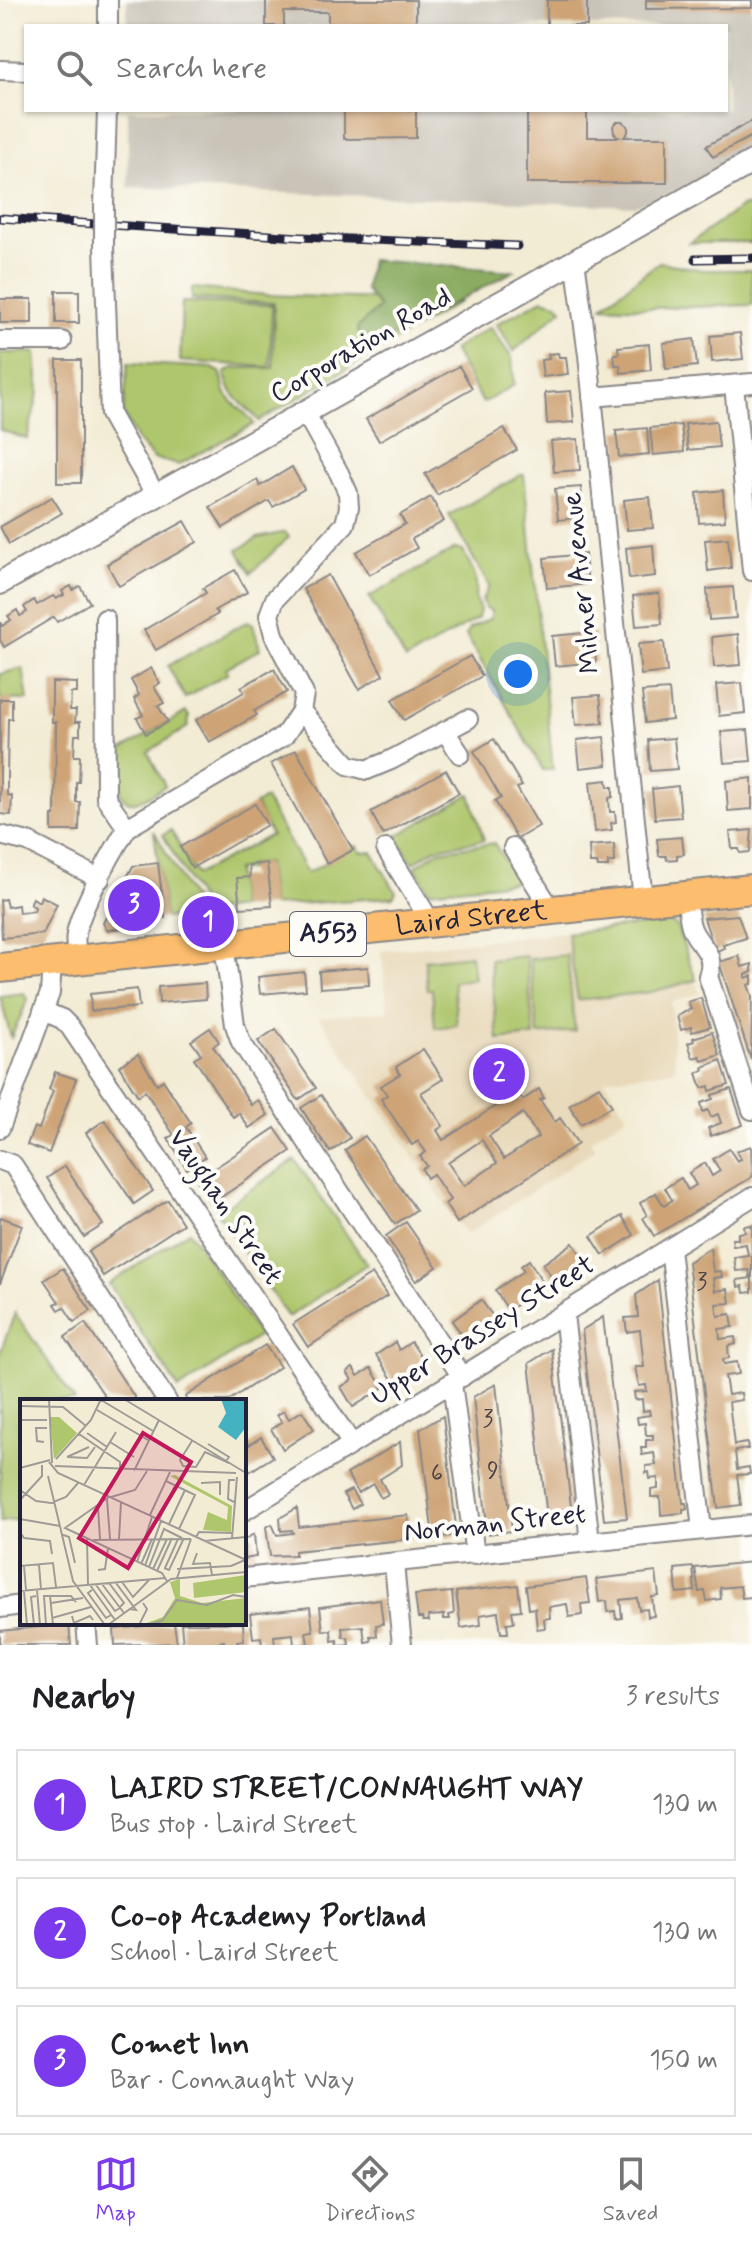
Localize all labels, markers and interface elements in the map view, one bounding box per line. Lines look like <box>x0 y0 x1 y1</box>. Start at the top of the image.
search box <box>24 24 728 112</box>
icon: search <box>52 46 96 90</box>
text: Search here <box>116 49 267 88</box>
street label: Corporation Road <box>264 279 458 413</box>
street label: Milner Avenue <box>554 490 610 676</box>
your location <box>498 654 538 694</box>
pin: 3 <box>108 875 160 935</box>
pin: 1 <box>182 892 234 952</box>
street label: Laird Street <box>394 892 550 945</box>
road number: A553 <box>290 912 366 956</box>
pin: 2 <box>473 1044 525 1104</box>
street label: Vaughan Street <box>157 1122 291 1294</box>
street label: Upper Brassey Street <box>364 1247 602 1415</box>
house number: 3 <box>697 1267 708 1298</box>
inset map <box>20 1399 246 1625</box>
house number: 3 <box>483 1404 494 1435</box>
house number: 9 <box>487 1456 499 1487</box>
house number: 6 <box>431 1458 443 1489</box>
street label: Norman Street <box>402 1496 588 1552</box>
text: Nearby <box>32 1675 136 1720</box>
text: 3 results <box>626 1680 720 1714</box>
text: LAIRD STREET/CONNAUGHT WAY <box>110 1769 583 1808</box>
text: 1 <box>54 1788 66 1822</box>
text: 130 m <box>652 1788 718 1822</box>
text: Bus stop · Laird Street <box>110 1808 357 1842</box>
text: Co-op Academy Portland <box>110 1897 426 1936</box>
text: 2 <box>54 1916 66 1950</box>
text: 130 m <box>652 1916 718 1950</box>
text: School · Laird Street <box>110 1936 339 1970</box>
text: Comet Inn <box>110 2025 250 2064</box>
text: 3 <box>54 2044 66 2078</box>
text: 150 m <box>649 2044 718 2078</box>
text: Bar · Connaught Way <box>110 2064 354 2098</box>
tab: Map <box>94 2152 138 2228</box>
tab: Directions <box>325 2152 415 2228</box>
tab: Saved <box>603 2152 658 2228</box>

